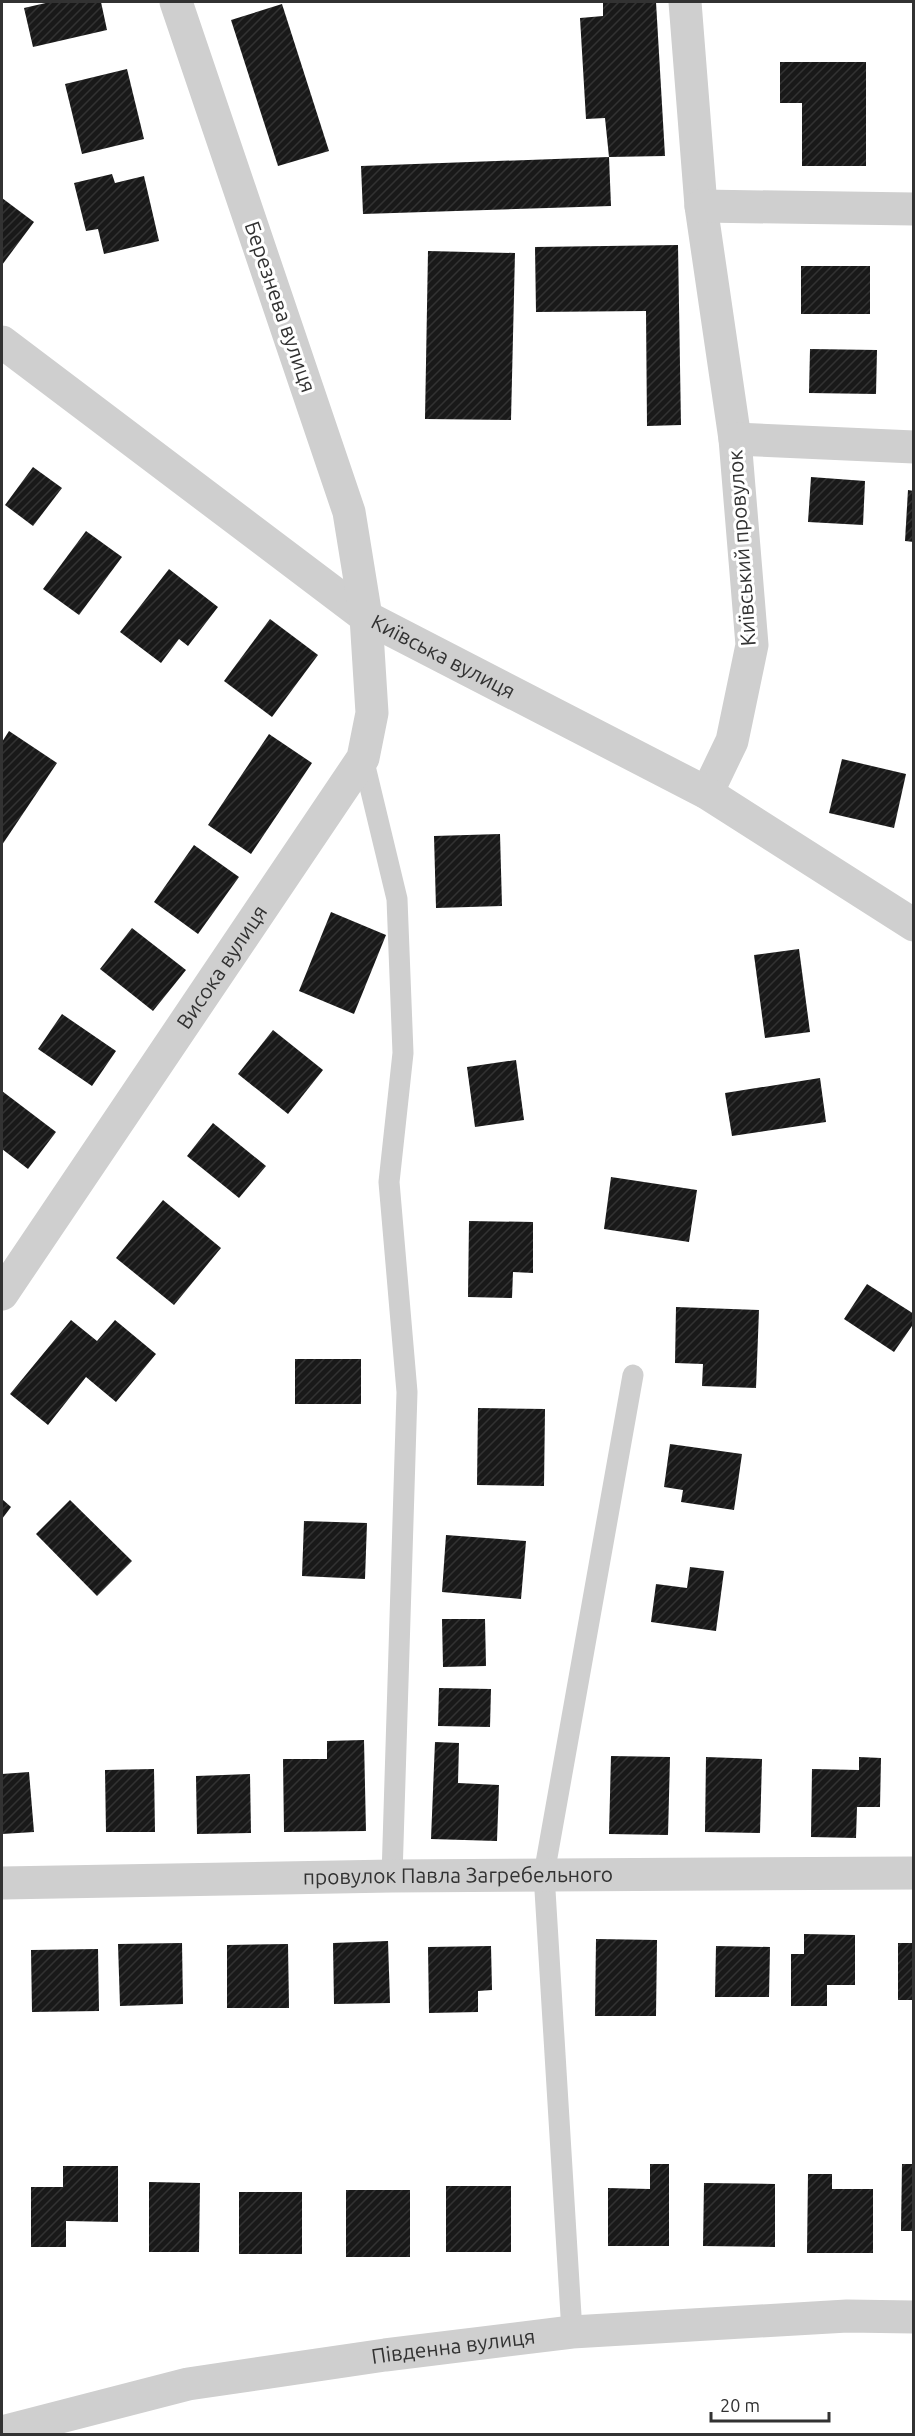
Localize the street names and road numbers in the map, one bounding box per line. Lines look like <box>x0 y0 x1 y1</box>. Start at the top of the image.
street label: Березнева вулиця <box>240 218 321 395</box>
street label: Київський провулок <box>722 449 760 647</box>
street label: Київська вулиця <box>368 609 520 703</box>
street label: Висока вулиця <box>171 900 271 1033</box>
street label: провулок Павла Загребельного <box>303 1862 613 1889</box>
street label: Південна вулиця <box>370 2324 536 2368</box>

